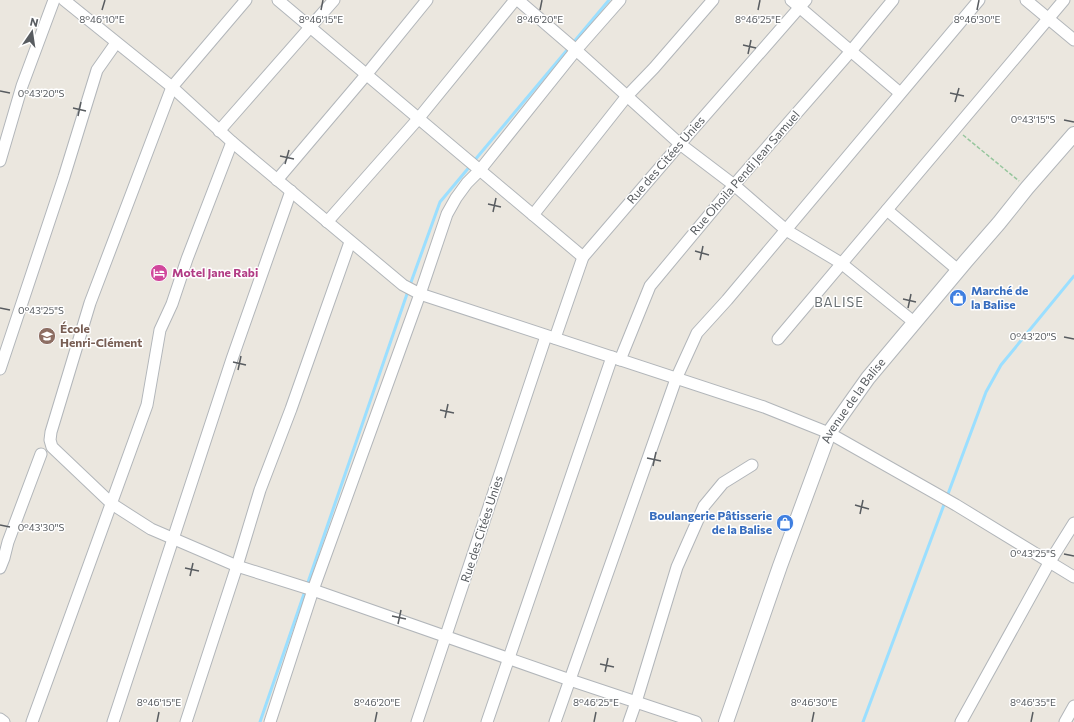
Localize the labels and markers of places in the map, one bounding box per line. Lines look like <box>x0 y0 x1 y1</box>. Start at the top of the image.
hotel icon: Motel Jane Rabi <box>149 263 169 283</box>
place label: Motel Jane Rabi <box>172 265 258 280</box>
place label: Marché de la Balise <box>971 283 1028 311</box>
shop icon: Marché de la Balise <box>948 288 968 308</box>
place label: École Henri-Clément <box>60 321 142 349</box>
school or university icon: École Henri-Clément <box>37 326 57 346</box>
place label: Boulangerie Pâtisserie de la Balise <box>649 508 772 536</box>
shop icon: Boulangerie Pâtisserie de la Balise <box>775 513 795 533</box>

